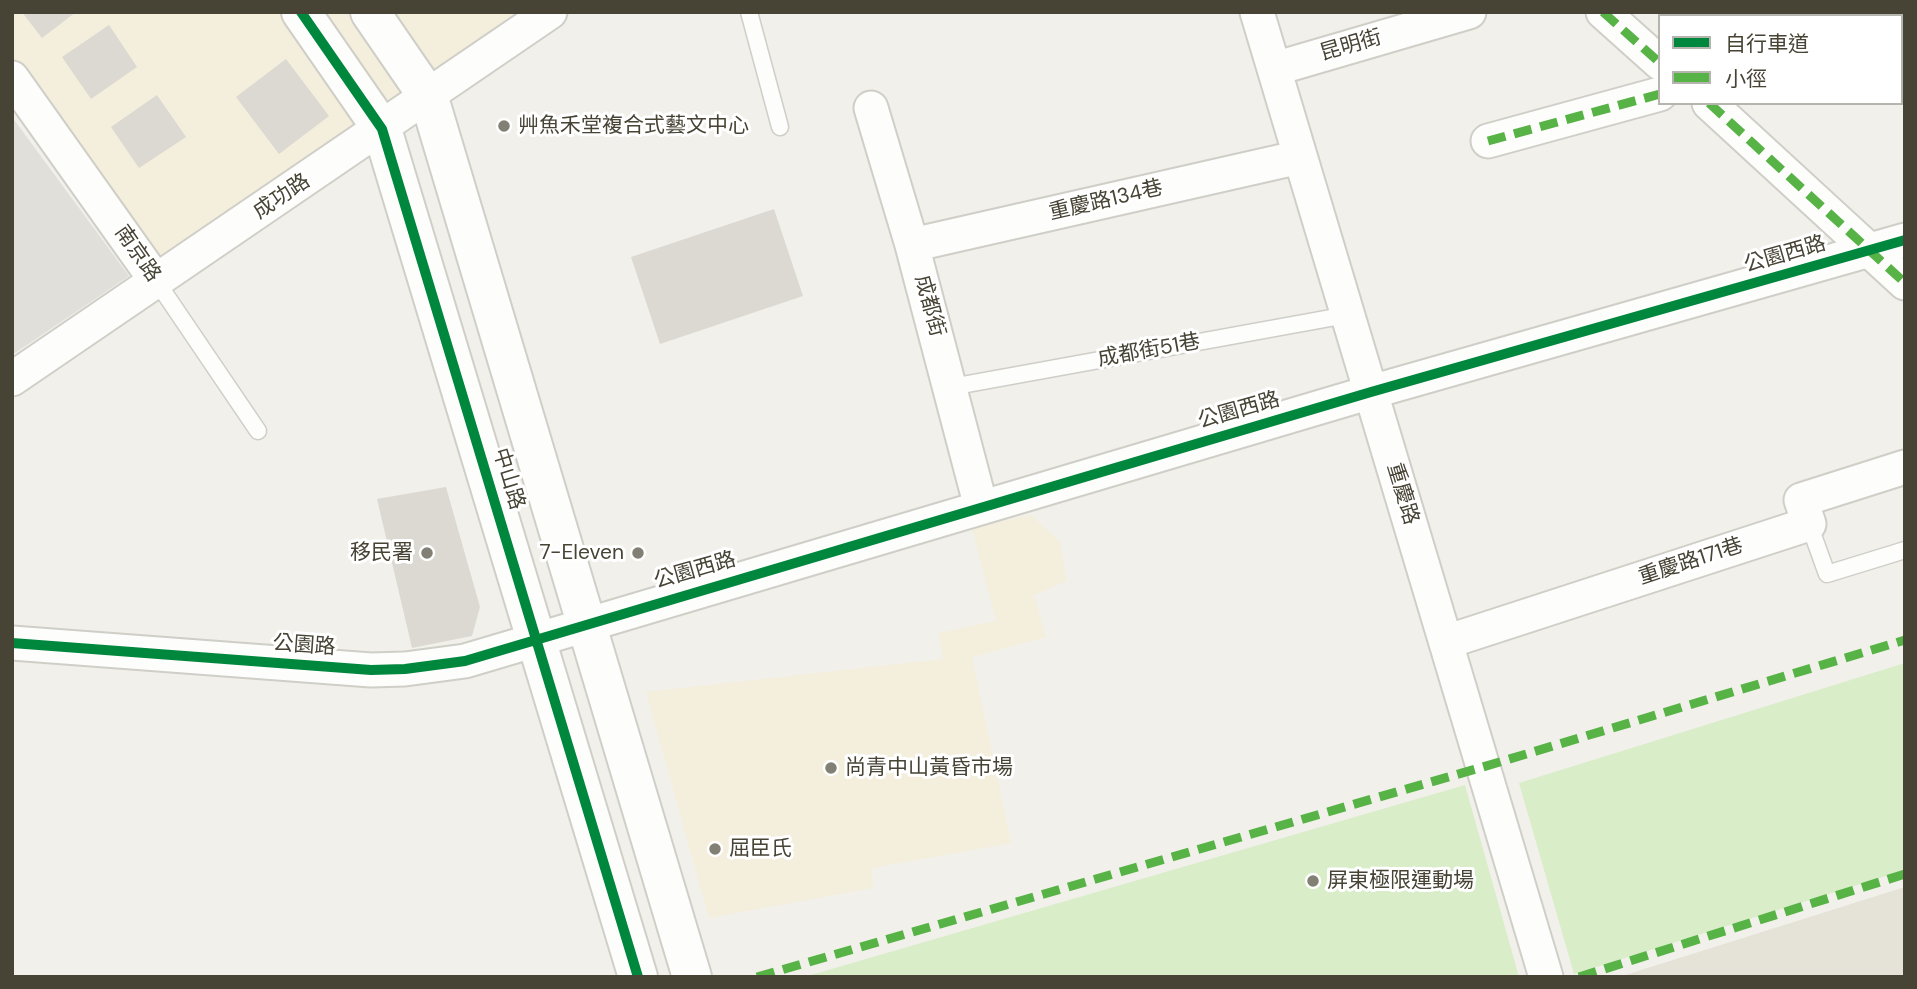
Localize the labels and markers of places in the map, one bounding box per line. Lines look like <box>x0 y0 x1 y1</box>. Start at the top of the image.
place label: 艸魚禾堂複合式藝文中心 <box>518 113 749 139</box>
marker: 艸魚禾堂複合式藝文中心 <box>496 118 512 134</box>
place label: 移民署 <box>350 540 413 566</box>
place label: 7-Eleven <box>540 540 624 566</box>
marker: 移民署 <box>419 545 435 561</box>
marker: 7-Eleven <box>630 545 646 561</box>
place label: 尚青中山黃昏市場 <box>845 755 1013 781</box>
marker: 尚青中山黃昏市場 <box>823 760 839 776</box>
place label: 屈臣氏 <box>729 836 792 862</box>
marker: 屈臣氏 <box>707 841 723 857</box>
place label: 屏東極限運動場 <box>1327 868 1474 894</box>
marker: 屏東極限運動場 <box>1305 873 1321 889</box>

